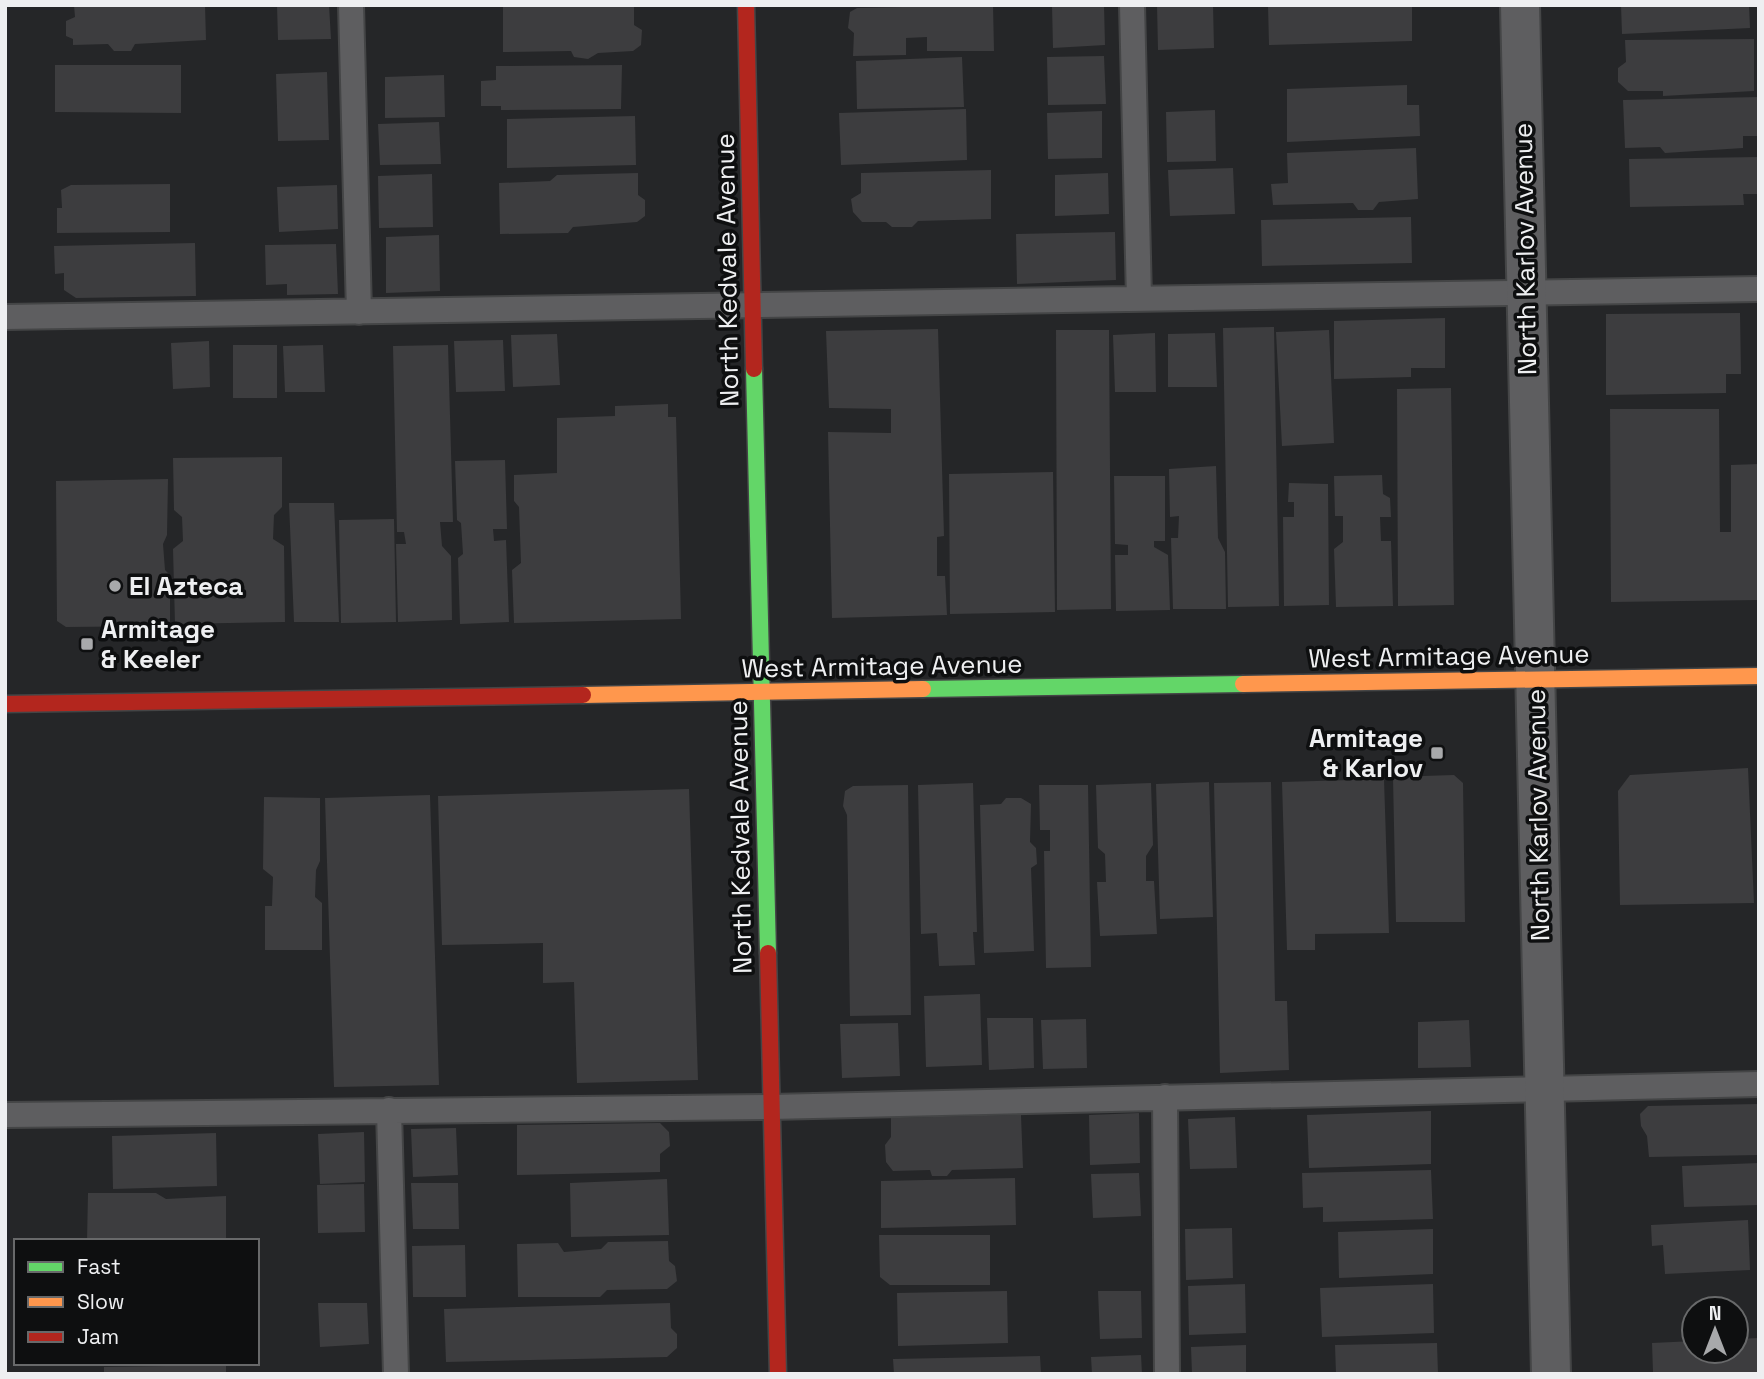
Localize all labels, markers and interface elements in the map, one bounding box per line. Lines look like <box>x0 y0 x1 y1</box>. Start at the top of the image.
street label: North Karlov Avenue <box>1506 123 1544 375</box>
street label: North Kedvale Avenue <box>708 133 746 407</box>
place label: El Azteca <box>129 569 243 603</box>
marker: El Azteca <box>107 578 123 594</box>
place label: Armitage & Keeler <box>101 612 215 676</box>
marker: Armitage & Keeler <box>79 636 95 652</box>
street label: West Armitage Avenue <box>1308 637 1590 675</box>
street label: West Armitage Avenue <box>741 647 1023 685</box>
street label: North Karlov Avenue <box>1519 689 1557 941</box>
street label: North Kedvale Avenue <box>721 700 759 974</box>
place label: Armitage & Karlov <box>1309 721 1423 785</box>
marker: Armitage & Karlov <box>1429 745 1445 761</box>
legend <box>14 1239 259 1365</box>
text: Fast <box>77 1253 121 1280</box>
text: Slow <box>77 1288 125 1315</box>
north arrow <box>1680 1295 1750 1365</box>
text: N <box>1709 1301 1721 1326</box>
text: Jam <box>77 1323 119 1350</box>

